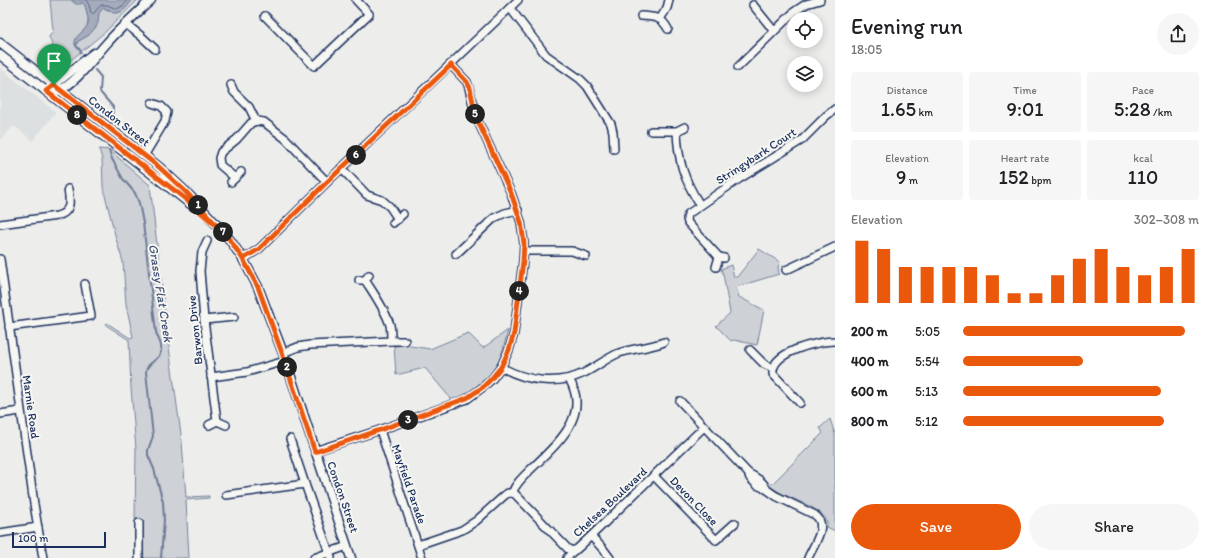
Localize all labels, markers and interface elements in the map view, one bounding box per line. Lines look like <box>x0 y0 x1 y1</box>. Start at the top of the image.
map controls <box>787 12 823 92</box>
button: locate <box>787 12 823 48</box>
text: Evening run <box>851 13 963 40</box>
button: share <box>1157 13 1199 55</box>
text: 18:05 <box>851 42 882 57</box>
pin <box>37 44 71 85</box>
icon: arrive <box>43 50 65 72</box>
button: layers <box>787 56 823 92</box>
text: Distance <box>886 84 928 97</box>
text: Time <box>1013 84 1037 97</box>
text: Pace <box>1132 84 1154 97</box>
street label: Condon Street <box>85 93 153 150</box>
text: 1.65 <box>881 97 916 121</box>
text: 9:01 <box>1007 97 1043 121</box>
text: 5:28 <box>1114 97 1151 121</box>
pin: 5 <box>465 104 485 124</box>
pin: 8 <box>67 105 87 125</box>
text: km <box>916 106 933 119</box>
text: /km <box>1151 106 1172 119</box>
text: 5 <box>472 107 478 120</box>
text: 8 <box>74 108 80 121</box>
street label: Stringybark Court <box>713 125 799 187</box>
pin: 6 <box>346 145 366 165</box>
text: 6 <box>353 148 359 161</box>
text: Elevation <box>885 152 929 165</box>
text: Heart rate <box>1001 152 1049 165</box>
text: kcal <box>1133 152 1153 165</box>
text: 9 <box>896 165 906 189</box>
text: 152 <box>998 165 1029 189</box>
text: 110 <box>1128 165 1158 189</box>
text: m <box>906 174 918 187</box>
text: bpm <box>1029 174 1052 187</box>
pin: 1 <box>188 195 208 215</box>
text: 1 <box>195 198 201 211</box>
text: Elevation <box>851 212 903 227</box>
text: 302–308 m <box>1134 212 1199 227</box>
pin: 7 <box>213 222 233 242</box>
text: 7 <box>220 225 226 238</box>
water label: Grassy Flat Creek <box>146 243 176 344</box>
pin: 4 <box>509 281 529 301</box>
text: 4 <box>516 284 522 297</box>
street label: Barwon Drive <box>184 294 206 365</box>
text: 200 m <box>851 324 888 339</box>
text: 5:05 <box>915 324 940 339</box>
text: 400 m <box>851 354 889 369</box>
text: 5:54 <box>915 354 940 369</box>
pin: 2 <box>277 357 297 377</box>
text: 2 <box>284 360 290 373</box>
street label: Marnie Road <box>20 374 42 440</box>
text: 600 m <box>851 384 888 399</box>
text: 5:13 <box>915 384 938 399</box>
pin: 3 <box>398 410 418 430</box>
text: 3 <box>405 413 411 426</box>
text: 800 m <box>851 414 888 429</box>
text: 5:12 <box>915 414 938 429</box>
street label: Mayfield Parade <box>389 442 429 526</box>
street label: Condon Street <box>324 460 362 535</box>
street label: Chelsea Boulevard <box>570 464 650 540</box>
street label: Devon Close <box>667 474 721 529</box>
button: Save <box>851 504 1021 550</box>
button: Share <box>1029 504 1199 550</box>
scale bar <box>12 530 106 549</box>
text: 100 m <box>18 532 48 545</box>

